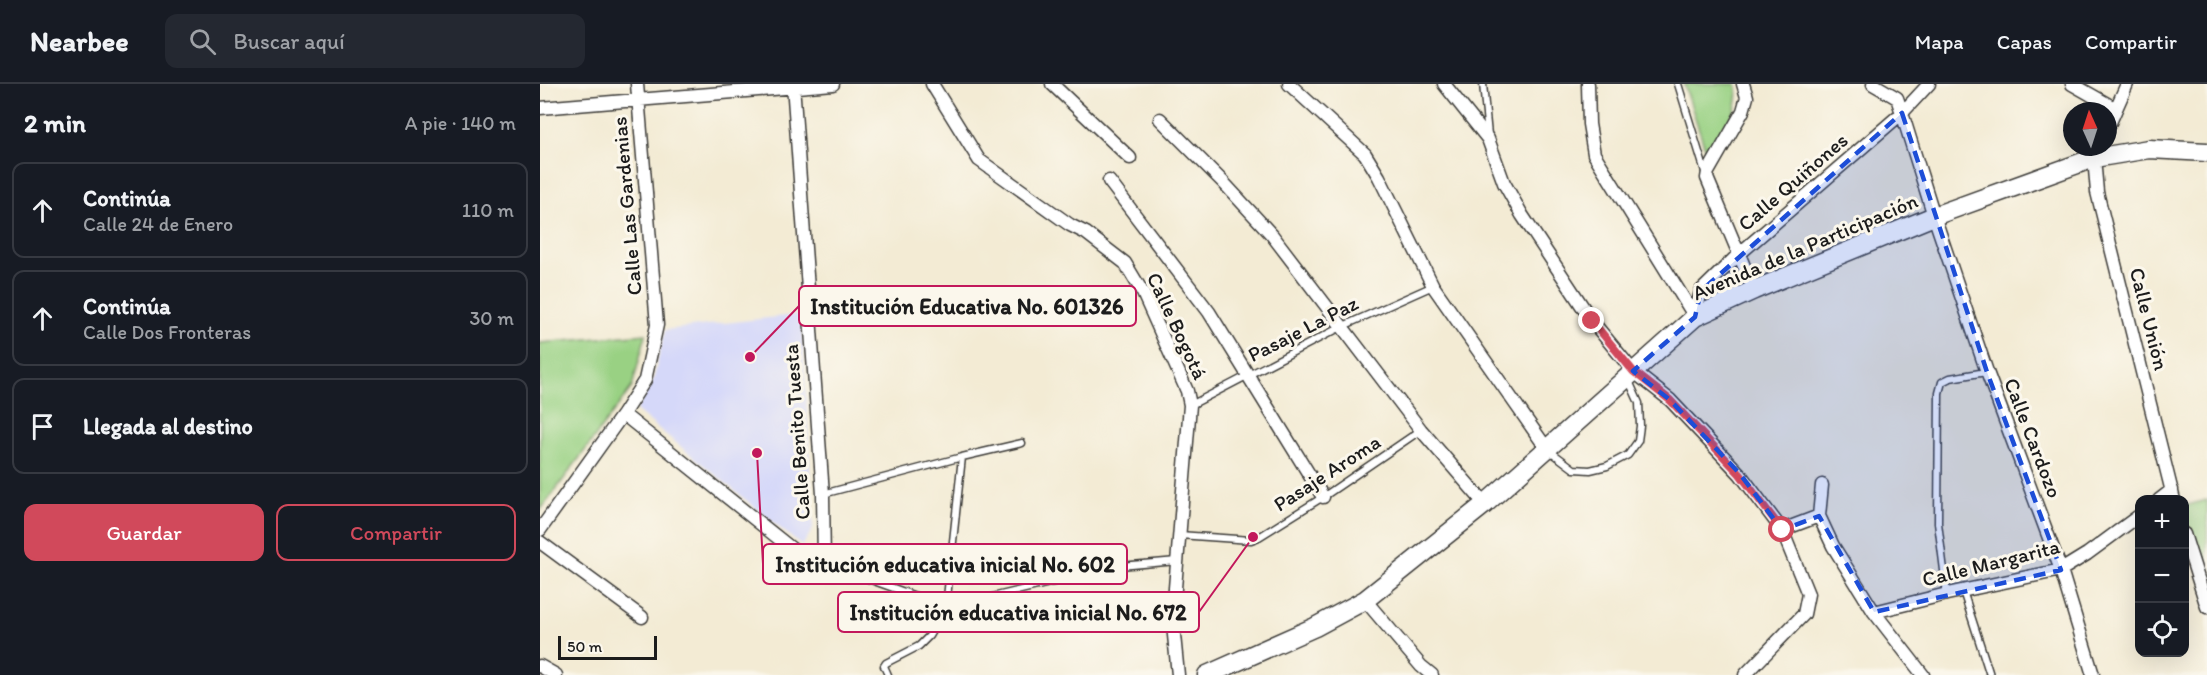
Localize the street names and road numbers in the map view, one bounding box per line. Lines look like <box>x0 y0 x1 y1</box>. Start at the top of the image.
street label: Calle Las Gardenias <box>606 116 647 296</box>
street label: Calle Quiñones <box>1733 127 1853 236</box>
street label: Avenida de la Participación <box>1688 188 1921 305</box>
street label: Calle Unión <box>2125 265 2174 373</box>
street label: Calle Bogotá <box>1142 268 1213 383</box>
street label: Pasaje La Paz <box>1243 290 1362 367</box>
street label: Calle Benito Tuesta <box>778 343 815 521</box>
street label: Calle Cardozo <box>1999 374 2068 501</box>
street label: Pasaje Aroma <box>1269 429 1385 516</box>
street label: Calle Margarita <box>1919 533 2062 592</box>

